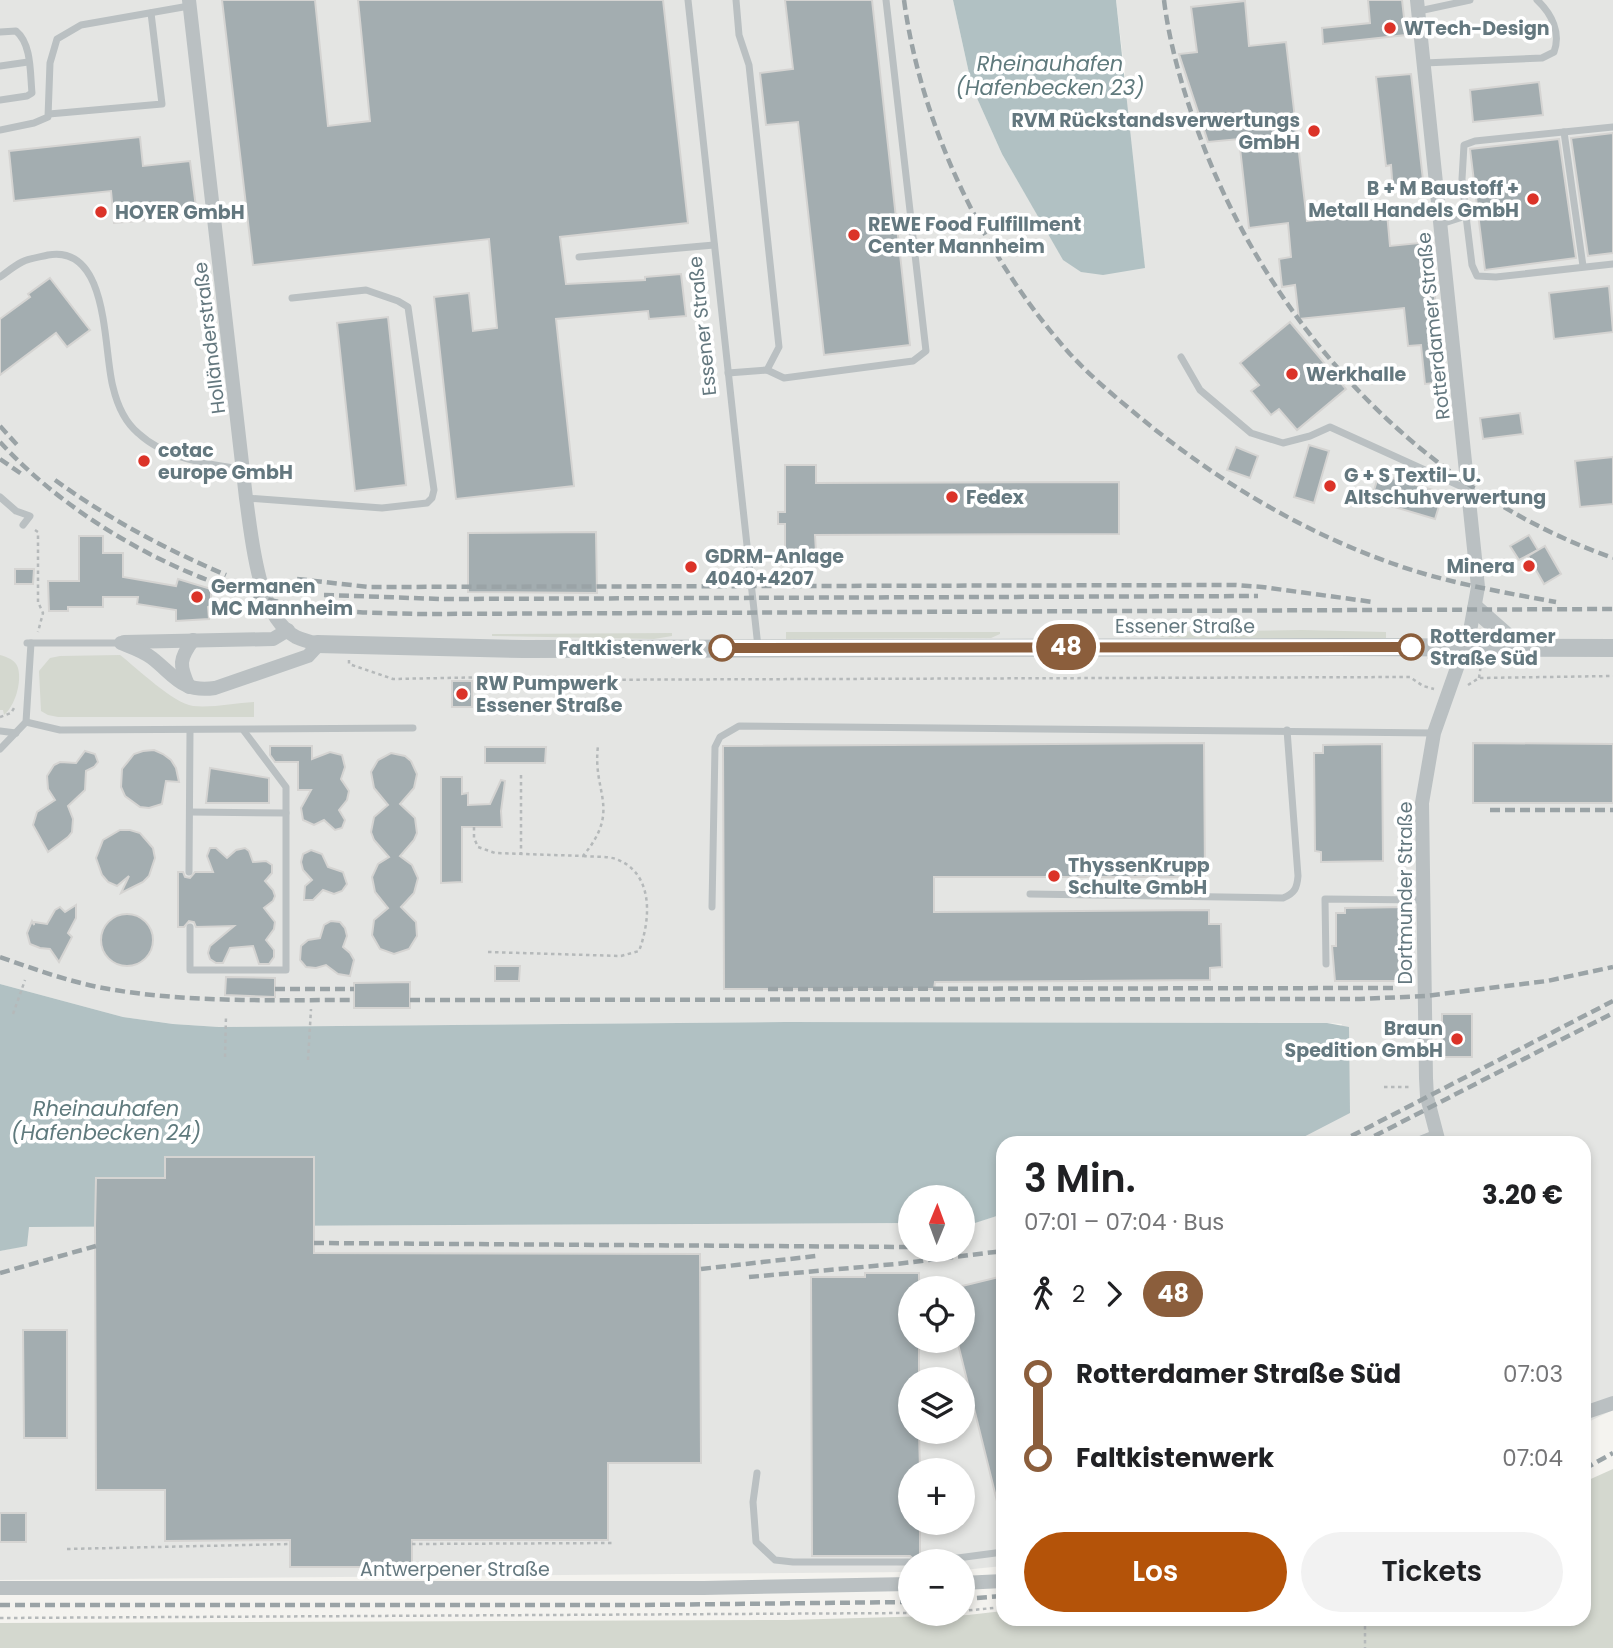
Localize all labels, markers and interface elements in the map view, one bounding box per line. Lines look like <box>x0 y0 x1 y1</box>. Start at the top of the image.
place label: WTech-Design <box>1404 15 1550 42</box>
marker: WTech-Design <box>1382 20 1398 36</box>
water label: Rheinauhafen (Hafenbecken 23) <box>955 49 1145 102</box>
place label: RVM Rückstandsverwertungs GmbH <box>1011 107 1300 156</box>
marker: RVM Rückstandsverwertungs GmbH <box>1306 123 1322 139</box>
place label: B + M Baustoff + Metall Handels GmbH <box>1308 175 1519 224</box>
marker: B + M Baustoff + Metall Handels GmbH <box>1525 191 1541 207</box>
place label: HOYER GmbH <box>115 199 245 226</box>
marker: HOYER GmbH <box>93 204 109 220</box>
place label: REWE Food Fulfillment Center Mannheim <box>868 211 1082 260</box>
marker: REWE Food Fulfillment Center Mannheim <box>846 227 862 243</box>
street label: Rotterdamer Straße <box>1410 231 1457 421</box>
street label: Essener Straße <box>682 255 723 397</box>
street label: Holländerstraße <box>187 260 232 415</box>
place label: Werkhalle <box>1306 361 1406 388</box>
marker: Werkhalle <box>1284 366 1300 382</box>
place label: cotac europe GmbH <box>158 437 293 486</box>
marker: cotac europe GmbH <box>136 453 152 469</box>
place label: G + S Textil- U. Altschuhverwertung <box>1344 462 1546 511</box>
marker: G + S Textil- U. Altschuhverwertung <box>1322 478 1338 494</box>
place label: Fedex <box>966 484 1025 511</box>
marker: Fedex <box>944 489 960 505</box>
place label: GDRM-Anlage 4040+4207 <box>705 543 844 592</box>
place label: Minera <box>1446 553 1515 580</box>
marker: Minera <box>1521 558 1537 574</box>
marker: GDRM-Anlage 4040+4207 <box>683 559 699 575</box>
place label: Germanen MC Mannheim <box>211 573 353 622</box>
marker: Germanen MC Mannheim <box>189 589 205 605</box>
street label: Essener Straße <box>1115 613 1255 640</box>
place label: Rotterdamer Straße Süd <box>1430 623 1556 672</box>
line badge: 48 <box>1034 624 1098 670</box>
text: 48 <box>1050 630 1082 663</box>
marker: Rotterdamer Straße Süd <box>1398 634 1424 660</box>
place label: Faltkistenwerk <box>558 635 703 662</box>
marker: Faltkistenwerk <box>709 635 735 661</box>
place label: RW Pumpwerk Essener Straße <box>476 670 623 719</box>
marker: RW Pumpwerk Essener Straße <box>454 686 470 702</box>
street label: Dortmunder Straße <box>1392 802 1419 985</box>
place label: ThyssenKrupp Schulte GmbH <box>1068 852 1210 901</box>
marker: ThyssenKrupp Schulte GmbH <box>1046 868 1062 884</box>
place label: Braun Spedition GmbH <box>1285 1015 1443 1064</box>
marker: Braun Spedition GmbH <box>1449 1031 1465 1047</box>
water label: Rheinauhafen (Hafenbecken 24) <box>11 1094 201 1147</box>
text: 3 Min. <box>1024 1152 1136 1205</box>
text: 3.20 € <box>1482 1177 1563 1213</box>
north arrow <box>898 1185 975 1262</box>
map controls <box>898 1185 975 1626</box>
text: 07:01 – 07:04 · Bus <box>1024 1206 1224 1238</box>
icon: walk <box>1024 1275 1062 1313</box>
icon: forward <box>1095 1275 1133 1313</box>
button: locate <box>898 1276 975 1353</box>
text: 48 <box>1157 1277 1189 1310</box>
text: 2 <box>1072 1278 1085 1310</box>
text: Rotterdamer Straße Süd <box>1076 1356 1401 1392</box>
text: 07:03 <box>1503 1358 1563 1390</box>
button: layers <box>898 1367 975 1444</box>
text: Faltkistenwerk <box>1076 1440 1274 1476</box>
text: 07:04 <box>1502 1442 1563 1474</box>
button: + <box>898 1458 975 1535</box>
button: Los <box>1024 1532 1287 1612</box>
button: Tickets <box>1301 1532 1563 1612</box>
button: − <box>898 1549 975 1626</box>
street label: Antwerpener Straße <box>360 1556 550 1583</box>

